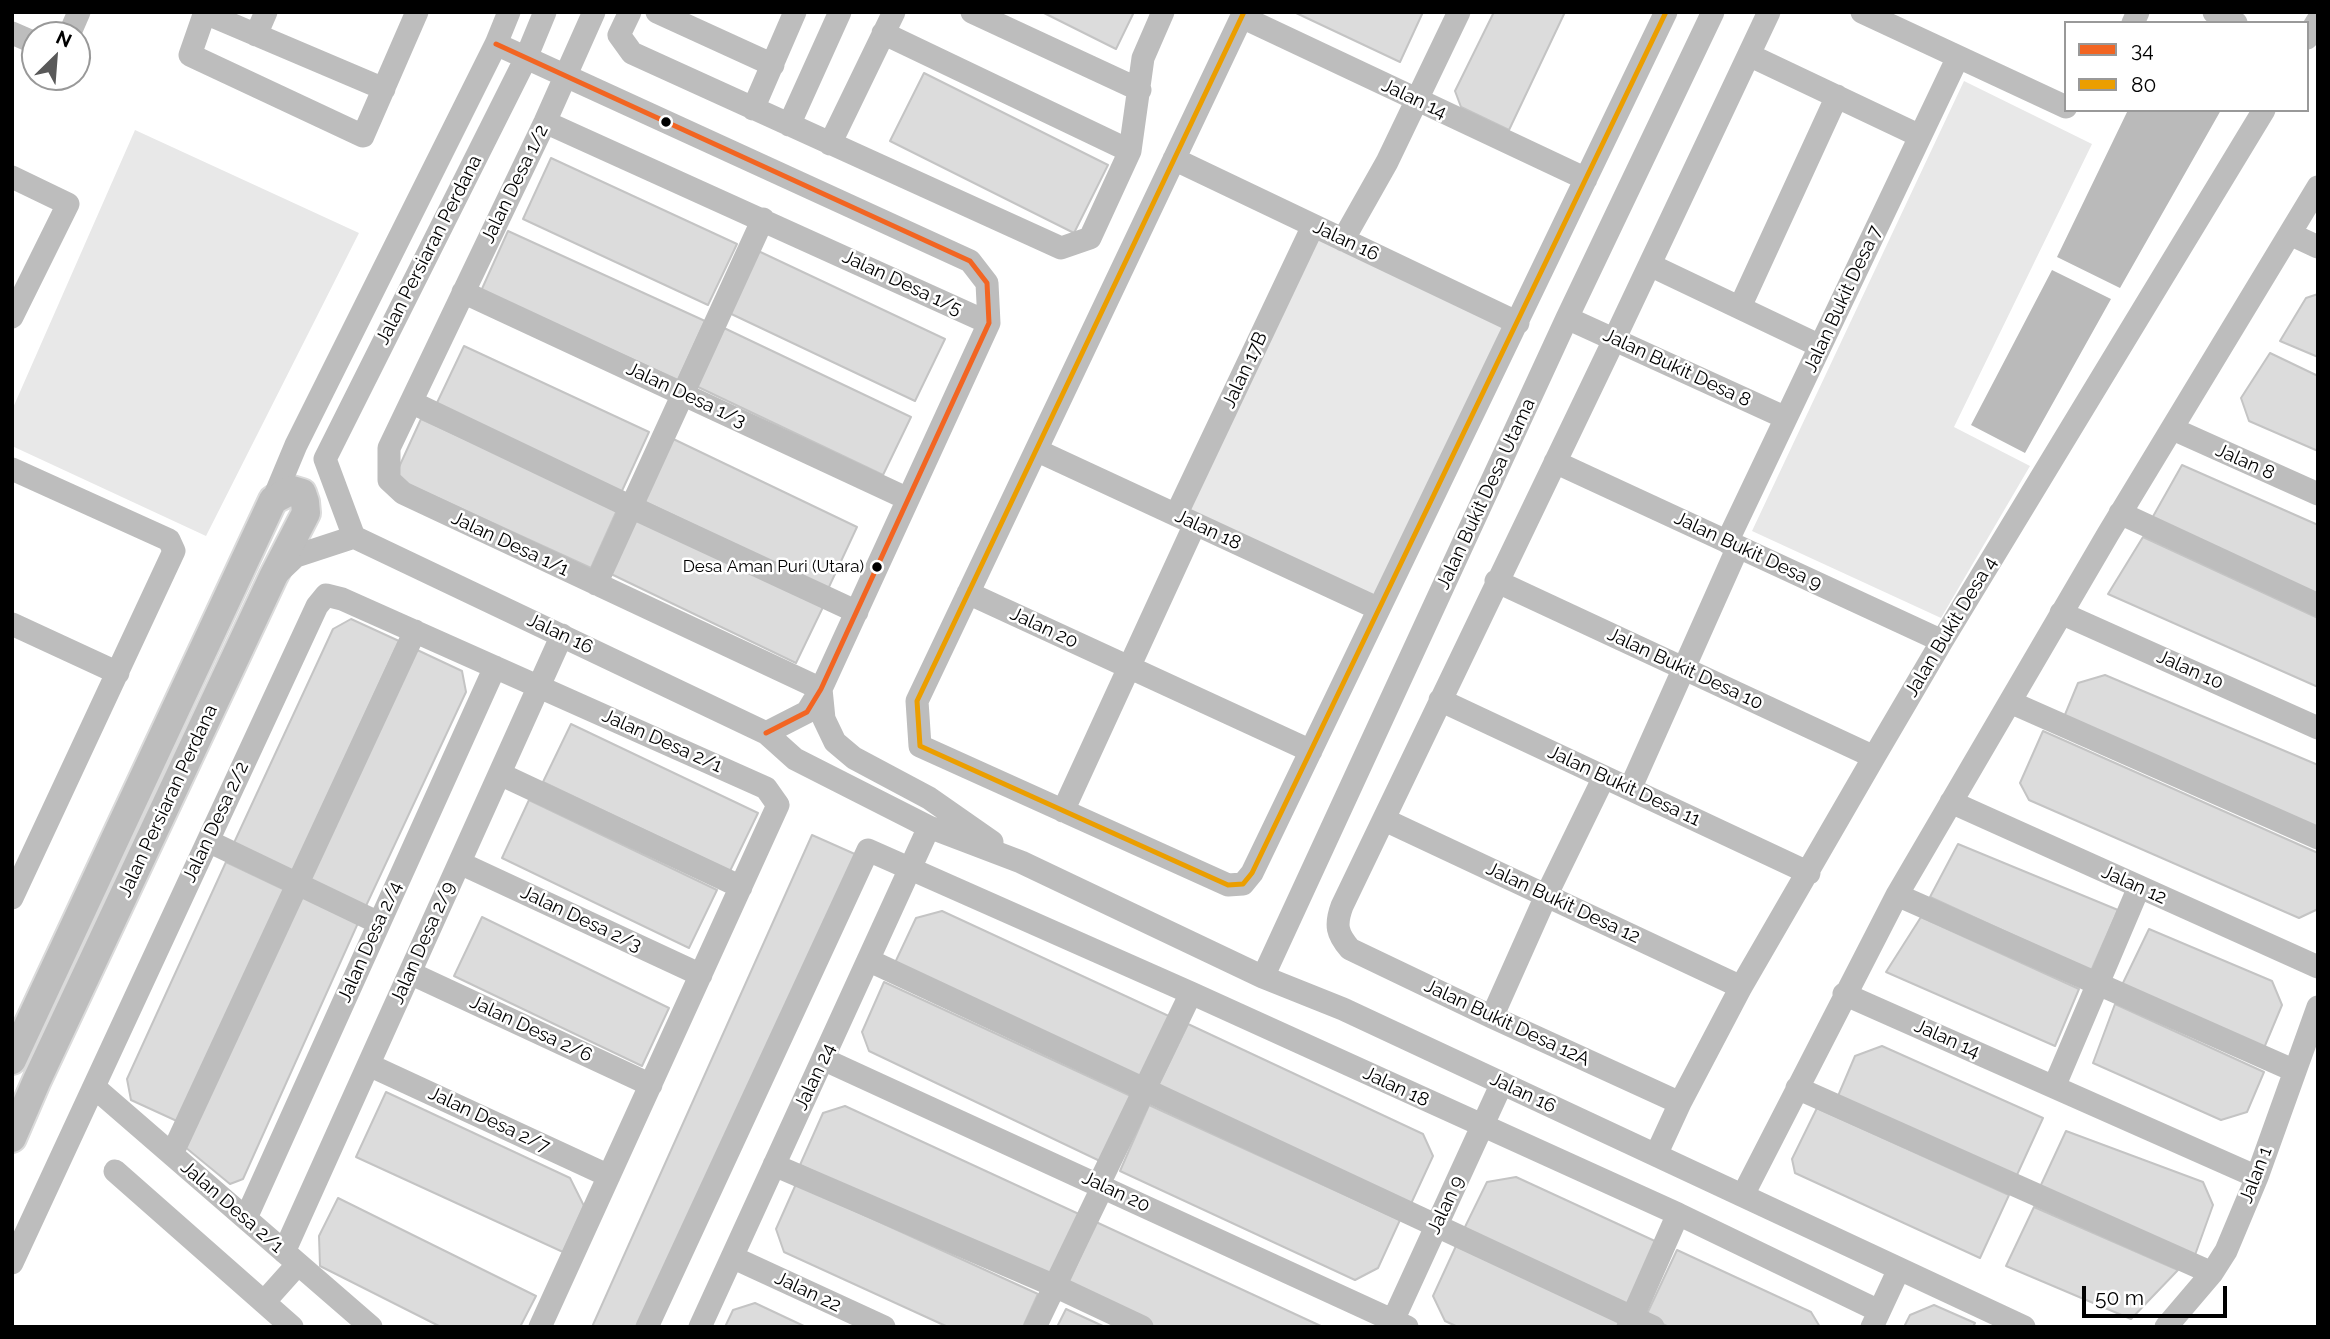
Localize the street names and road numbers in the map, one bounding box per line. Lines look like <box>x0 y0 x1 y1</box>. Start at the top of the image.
street label: Jalan 14 <box>1378 74 1450 124</box>
street label: Jalan Desa 1/2 <box>476 121 554 247</box>
street label: Jalan Persiaran Perdana <box>371 151 487 349</box>
street label: Jalan 16 <box>1309 216 1383 266</box>
street label: Jalan Bukit Desa 7 <box>1799 222 1887 376</box>
street label: Jalan Desa 1/5 <box>839 245 965 321</box>
street label: Jalan Bukit Desa 8 <box>1599 324 1755 412</box>
street label: Jalan 17B <box>1217 328 1273 412</box>
street label: Jalan Desa 1/3 <box>623 357 749 433</box>
street label: Jalan Bukit Desa Utama <box>1432 395 1540 593</box>
street label: Jalan 8 <box>2212 439 2278 485</box>
street label: Jalan 18 <box>1171 505 1245 555</box>
street label: Jalan Desa 1/1 <box>448 507 572 581</box>
street label: Jalan Bukit Desa 9 <box>1671 507 1825 595</box>
street label: Jalan Bukit Desa 4 <box>1900 553 2002 701</box>
street label: Jalan 20 <box>1006 602 1082 654</box>
street label: Jalan 16 <box>523 609 597 659</box>
street label: Jalan Bukit Desa 10 <box>1604 623 1766 715</box>
street label: Jalan 10 <box>2153 645 2227 695</box>
street label: Jalan Persiaran Perdana <box>113 701 223 901</box>
street label: Jalan Desa 2/1 <box>598 704 726 778</box>
street label: Jalan Bukit Desa 11 <box>1544 741 1704 831</box>
street label: Jalan Desa 2/2 <box>178 758 254 886</box>
street label: Jalan Bukit Desa 12 <box>1482 857 1644 949</box>
street label: Jalan 12 <box>2098 861 2170 909</box>
street label: Jalan Desa 2/4 <box>333 878 407 1006</box>
street label: Jalan Desa 2/9 <box>386 878 460 1008</box>
street label: Jalan Desa 2/3 <box>517 881 645 957</box>
street label: Jalan Bukit Desa 12A <box>1421 975 1593 1071</box>
street label: Jalan Desa 2/6 <box>466 991 596 1067</box>
street label: Jalan 14 <box>1911 1014 1983 1064</box>
street label: Jalan 24 <box>790 1040 840 1114</box>
street label: Jalan 18 <box>1359 1062 1433 1112</box>
street label: Jalan 16 <box>1486 1068 1560 1118</box>
street label: Jalan Desa 2/7 <box>425 1082 553 1158</box>
street label: Jalan 1 <box>2235 1143 2277 1207</box>
street label: Jalan Desa 2/1 <box>176 1156 288 1258</box>
street label: Jalan 20 <box>1078 1166 1154 1218</box>
street label: Jalan 9 <box>1423 1172 1469 1238</box>
street label: Jalan 22 <box>771 1267 845 1317</box>

